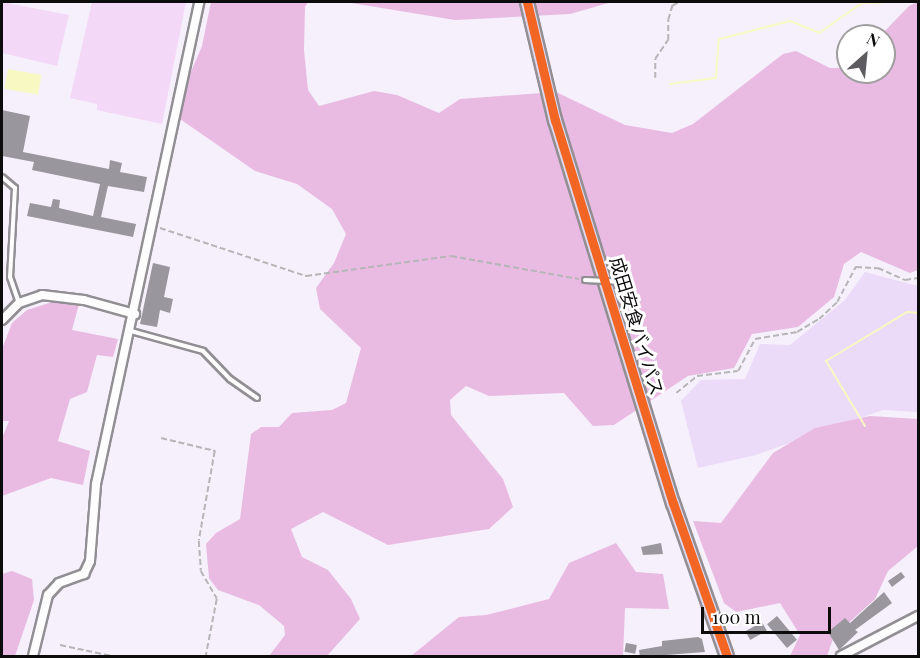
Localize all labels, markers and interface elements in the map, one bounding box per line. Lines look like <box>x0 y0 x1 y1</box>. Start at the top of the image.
north arrow <box>836 24 896 84</box>
text: N <box>864 27 883 51</box>
street label: 成田安食バイパス <box>606 254 668 398</box>
scale bar <box>704 595 834 633</box>
text: 100 m <box>712 605 761 629</box>

